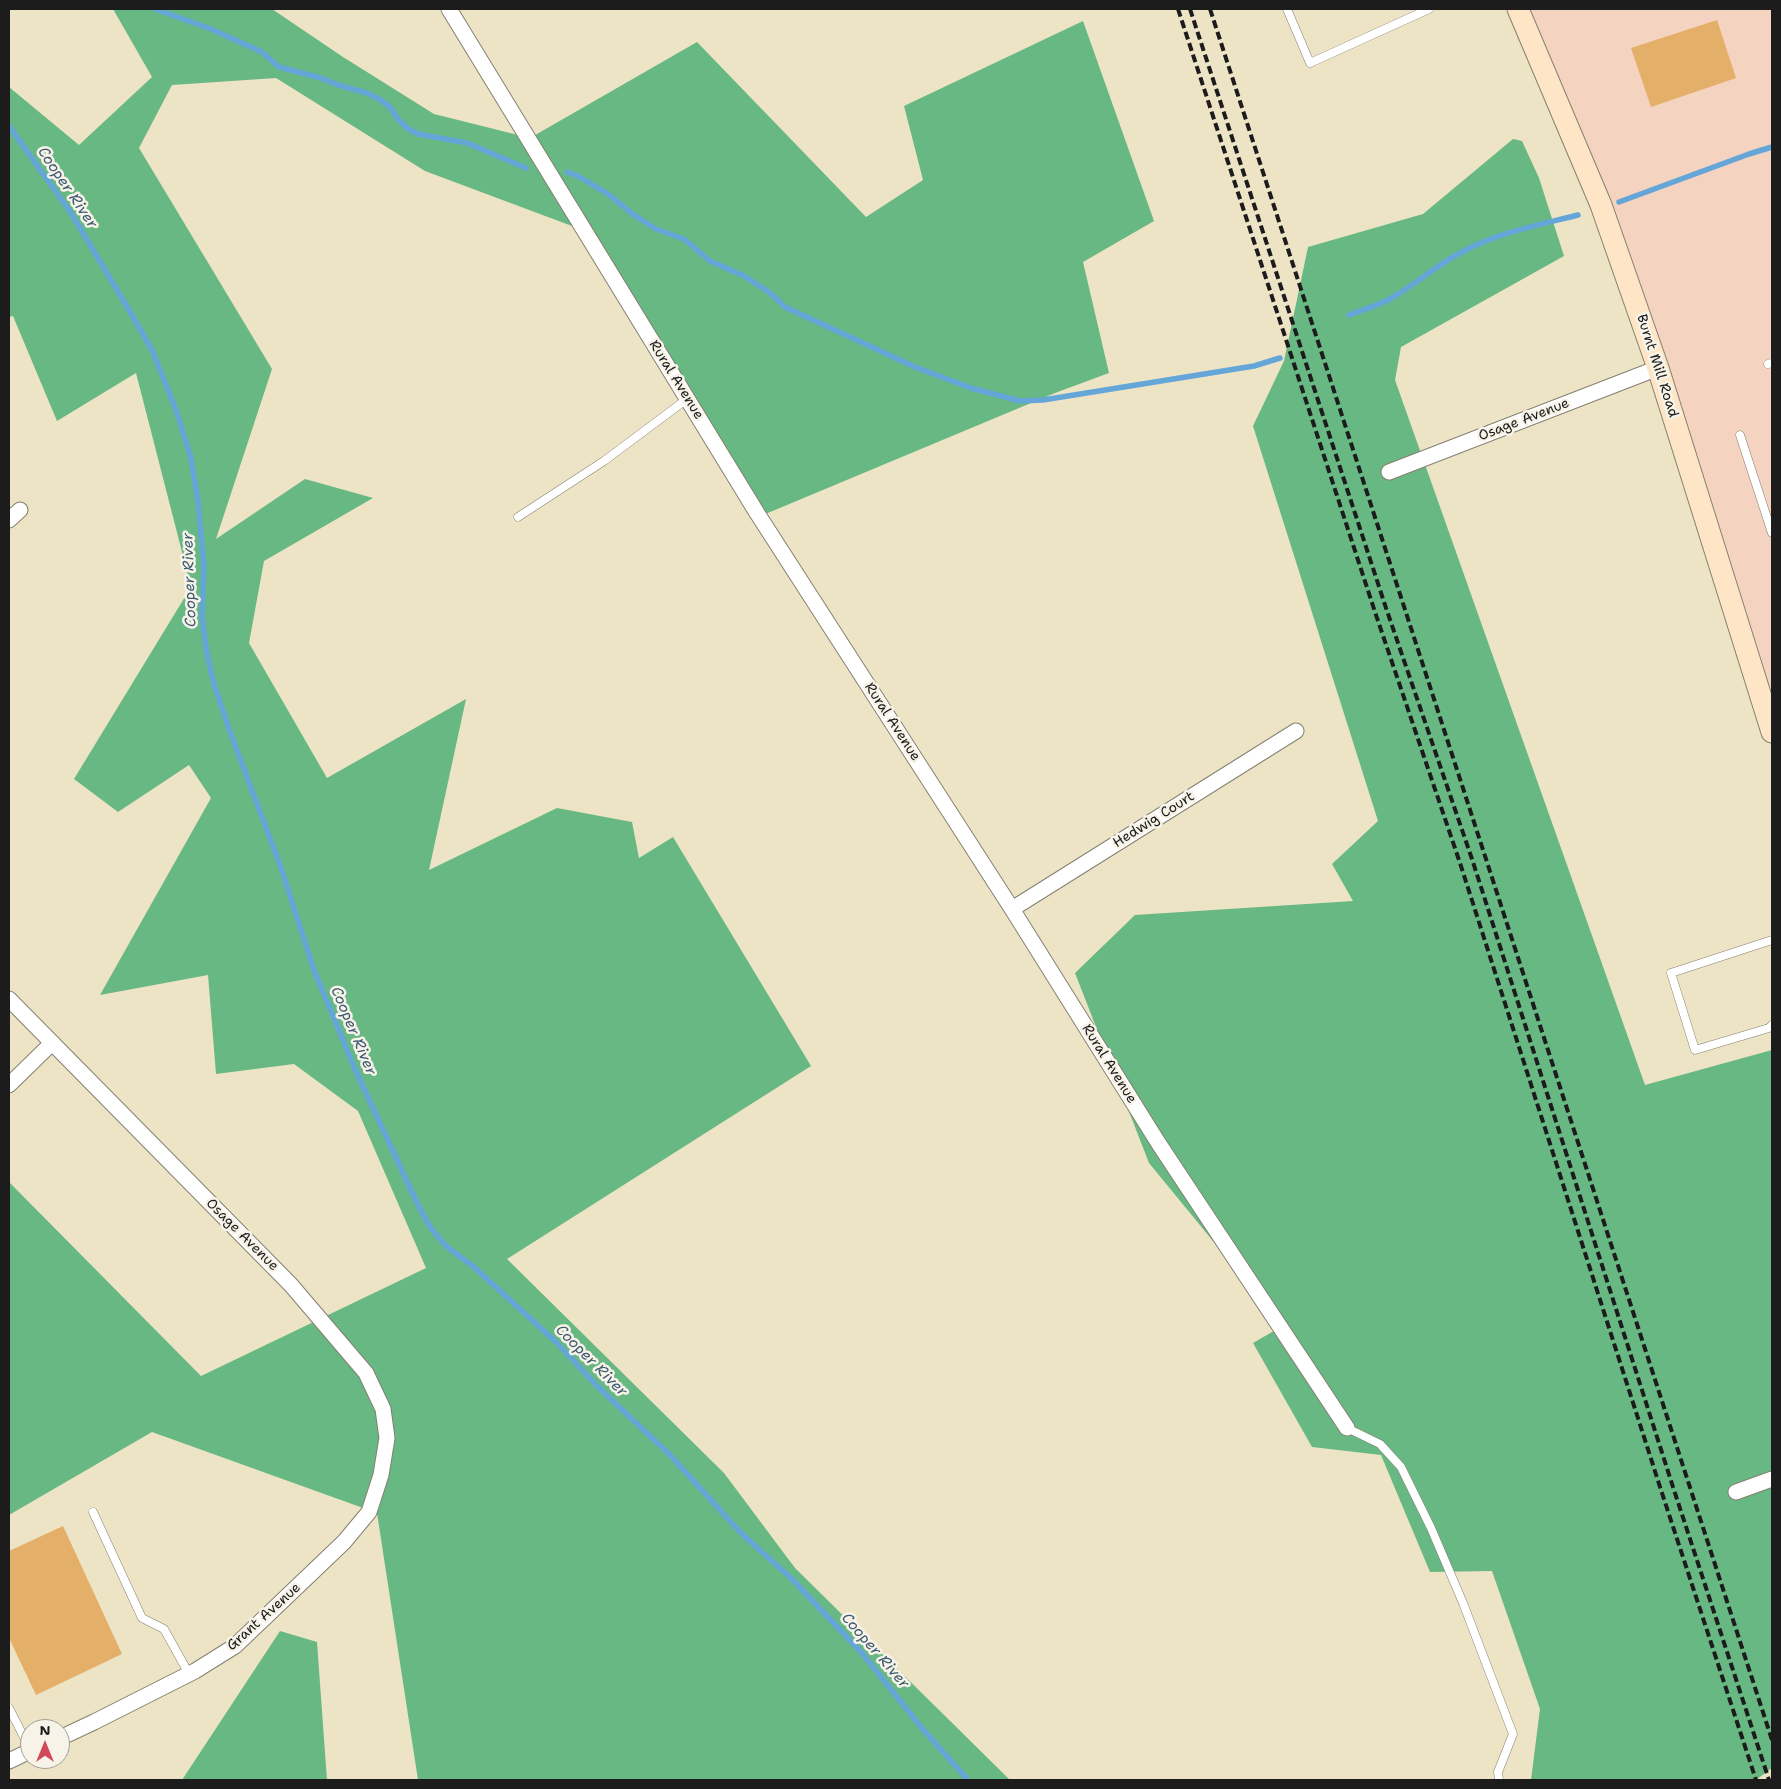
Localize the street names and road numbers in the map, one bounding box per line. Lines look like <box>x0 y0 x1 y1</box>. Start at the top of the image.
street label: Burnt Mill Road <box>1632 312 1682 420</box>
street label: Rural Avenue <box>645 337 707 423</box>
street label: Osage Avenue <box>1476 395 1572 445</box>
street label: Rural Avenue <box>860 680 924 764</box>
street label: Hedwig Court <box>1110 788 1198 852</box>
street label: Rural Avenue <box>1078 1021 1140 1107</box>
street label: Osage Avenue <box>202 1195 282 1275</box>
street label: Grant Avenue <box>224 1579 304 1655</box>

